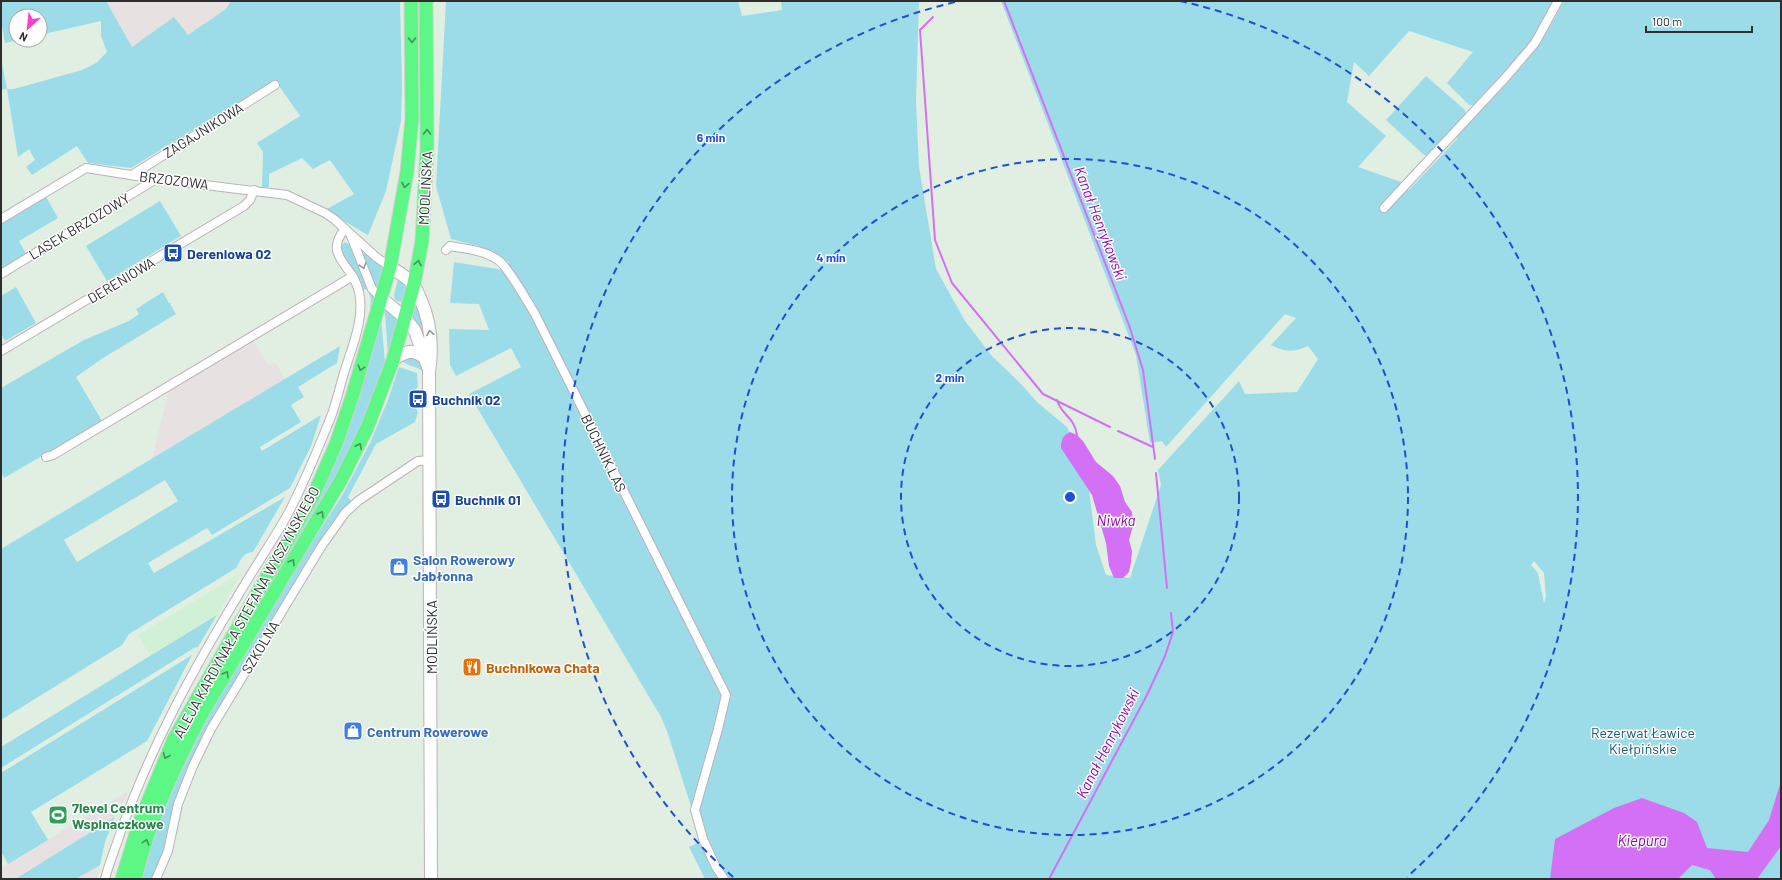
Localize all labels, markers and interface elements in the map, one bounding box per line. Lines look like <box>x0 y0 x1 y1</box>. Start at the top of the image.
north arrow <box>8 8 48 48</box>
scale bar <box>1646 8 1752 34</box>
text: 100 m <box>1652 14 1682 28</box>
text: N <box>17 30 29 45</box>
one-way arrow <box>408 37 416 43</box>
street label: ZAGAJNIKOWA <box>160 98 247 161</box>
one-way arrow <box>423 129 431 135</box>
text: 6 min <box>697 130 725 144</box>
street label: MODLIŃSKA <box>415 150 435 225</box>
water label: Kanał Henrykowski <box>1071 164 1131 283</box>
street label: BRZOZOWA <box>138 167 210 193</box>
one-way arrow <box>401 182 410 188</box>
street label: LASEK BRZOZOWY <box>25 189 133 263</box>
bus stop icon: Dereniowa 02 <box>162 242 184 264</box>
place label: Dereniowa 02 <box>187 245 272 262</box>
text: 4 min <box>816 250 846 264</box>
street label: DERENIOWA <box>84 253 158 307</box>
one-way arrow <box>413 260 421 266</box>
one-way arrow <box>358 263 367 270</box>
one-way arrow <box>426 330 435 336</box>
one-way arrow <box>357 364 366 371</box>
text: 2 min <box>936 370 964 384</box>
bus stop icon: Buchnik 02 <box>407 388 429 410</box>
place label: Buchnik 02 <box>432 391 501 408</box>
street label: BUCHNIK LAS <box>578 411 630 495</box>
one-way arrow <box>354 443 362 450</box>
street label: ALEJA KARDYNAŁA STEFANA WYSZYŃSKIEGO <box>170 483 322 741</box>
bus stop icon: Buchnik 01 <box>430 488 452 510</box>
centre of rings <box>1063 490 1077 504</box>
place label: Buchnik 01 <box>455 491 521 508</box>
one-way arrow <box>316 511 323 518</box>
water label: Niwka <box>1096 511 1136 529</box>
place label: Salon Rowerowy Jabłonna <box>413 551 515 584</box>
shop icon: Salon Rowerowy Jabłonna <box>388 556 410 578</box>
one-way arrow <box>287 559 295 566</box>
street label: MODLIŃSKA <box>423 599 440 674</box>
street label: SZKOLNA <box>238 617 283 677</box>
restaurant icon: Buchnikowa Chata <box>461 656 483 678</box>
place label: Buchnikowa Chata <box>486 659 600 676</box>
one-way arrow <box>221 671 228 678</box>
water label: Kanał Henrykowski <box>1072 685 1143 801</box>
shop icon: Centrum Rowerowe <box>342 720 364 742</box>
place label: Centrum Rowerowe <box>367 723 489 740</box>
park label: Rezerwat Ławice Kiełpińskie <box>1591 724 1695 757</box>
one-way arrow <box>163 752 171 760</box>
place label: 7level Centrum Wspinaczkowe <box>72 799 164 832</box>
sports icon: 7level Centrum Wspinaczkowe <box>47 804 69 826</box>
water label: Kiepura <box>1617 831 1667 849</box>
one-way arrow <box>142 838 150 845</box>

